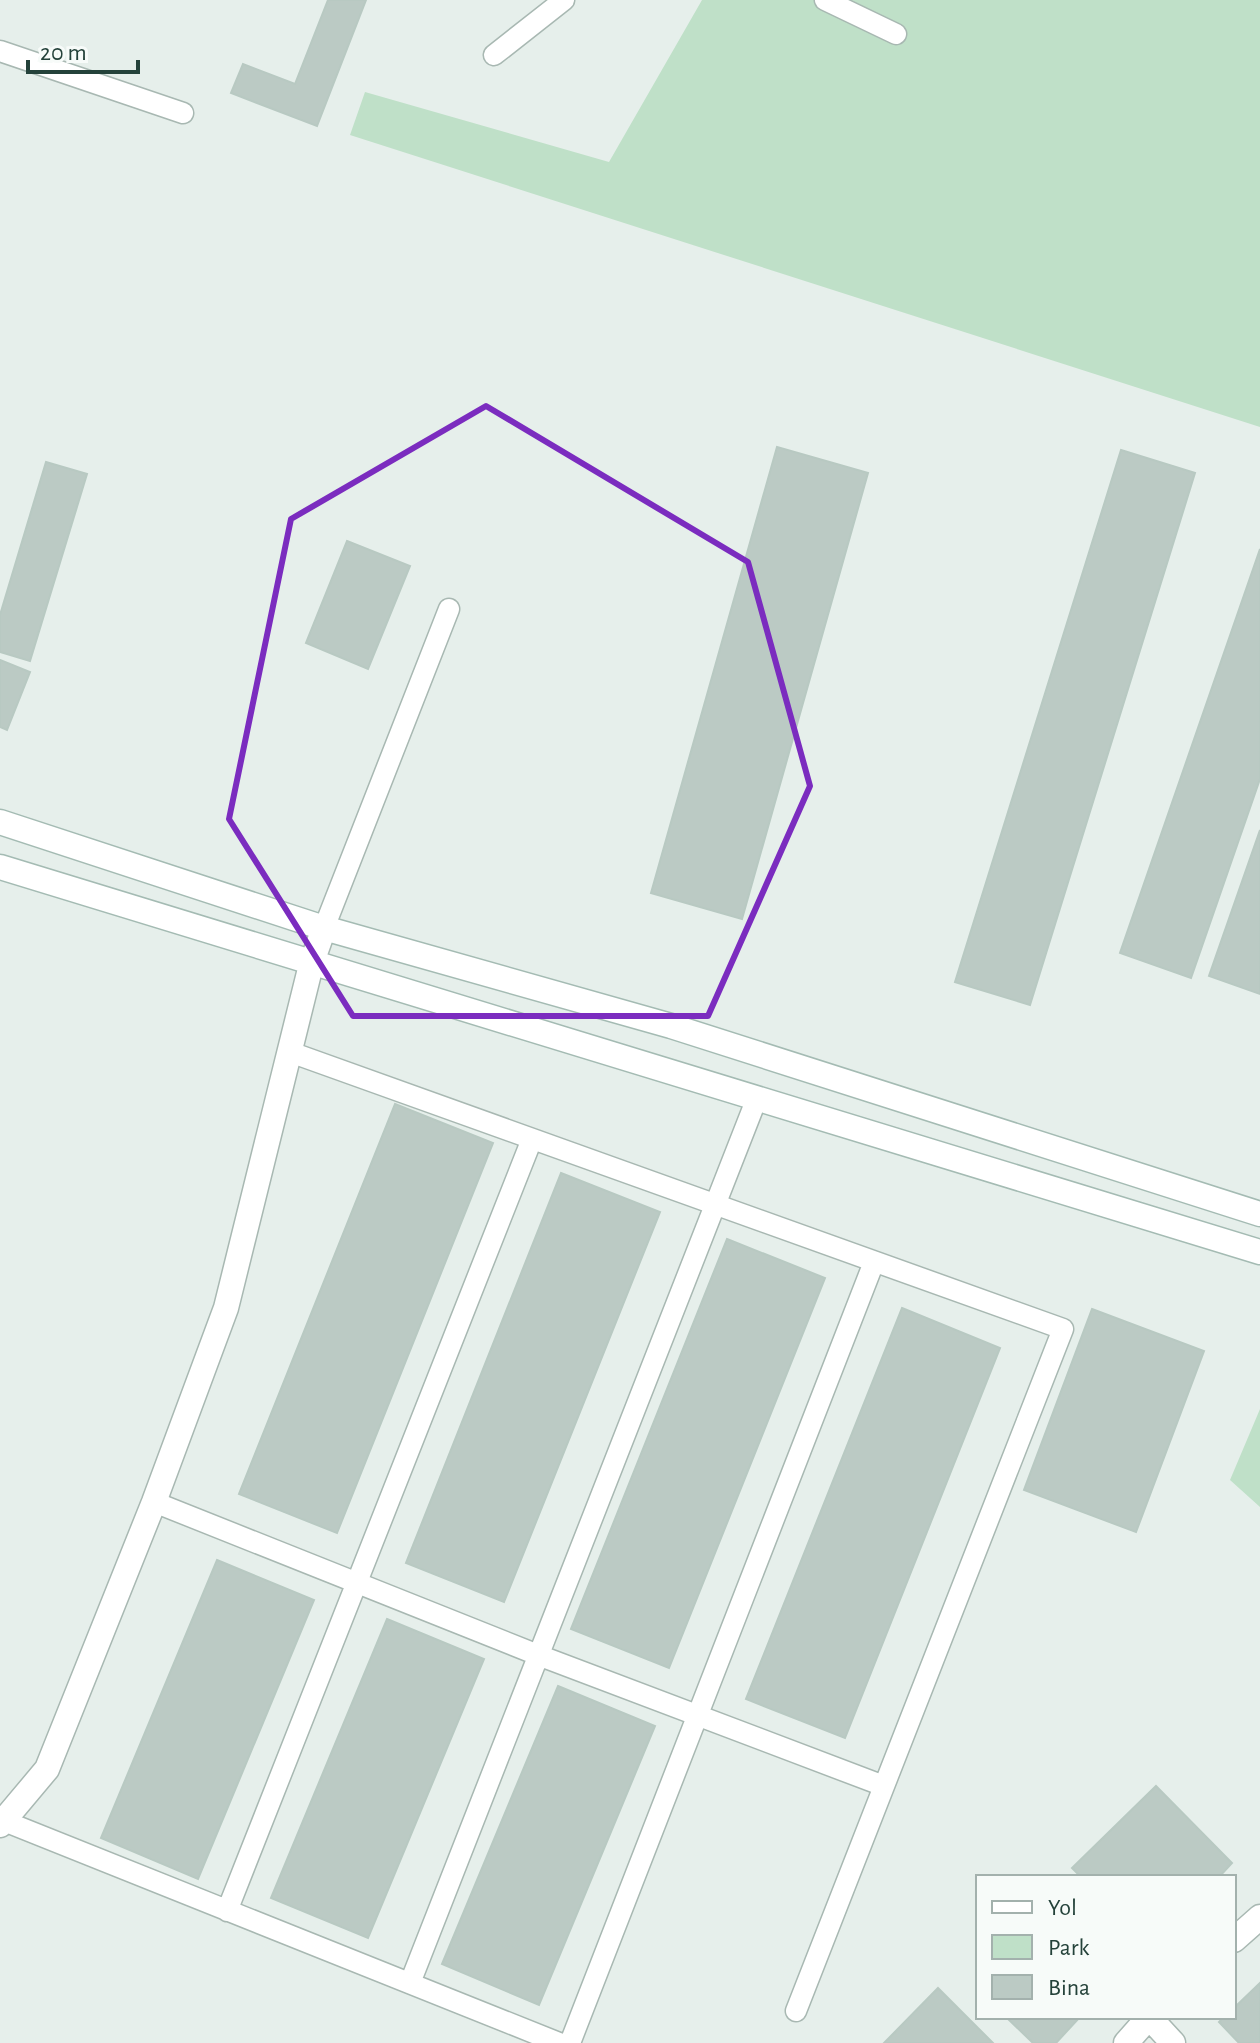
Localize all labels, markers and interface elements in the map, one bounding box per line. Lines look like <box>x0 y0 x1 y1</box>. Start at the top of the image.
scale bar <box>28 24 138 74</box>
text: 20 m <box>40 41 87 65</box>
legend <box>976 1875 1236 2019</box>
text: Yol <box>1048 1896 1077 1920</box>
text: Park <box>1048 1936 1089 1960</box>
text: Bina <box>1048 1976 1090 2000</box>

